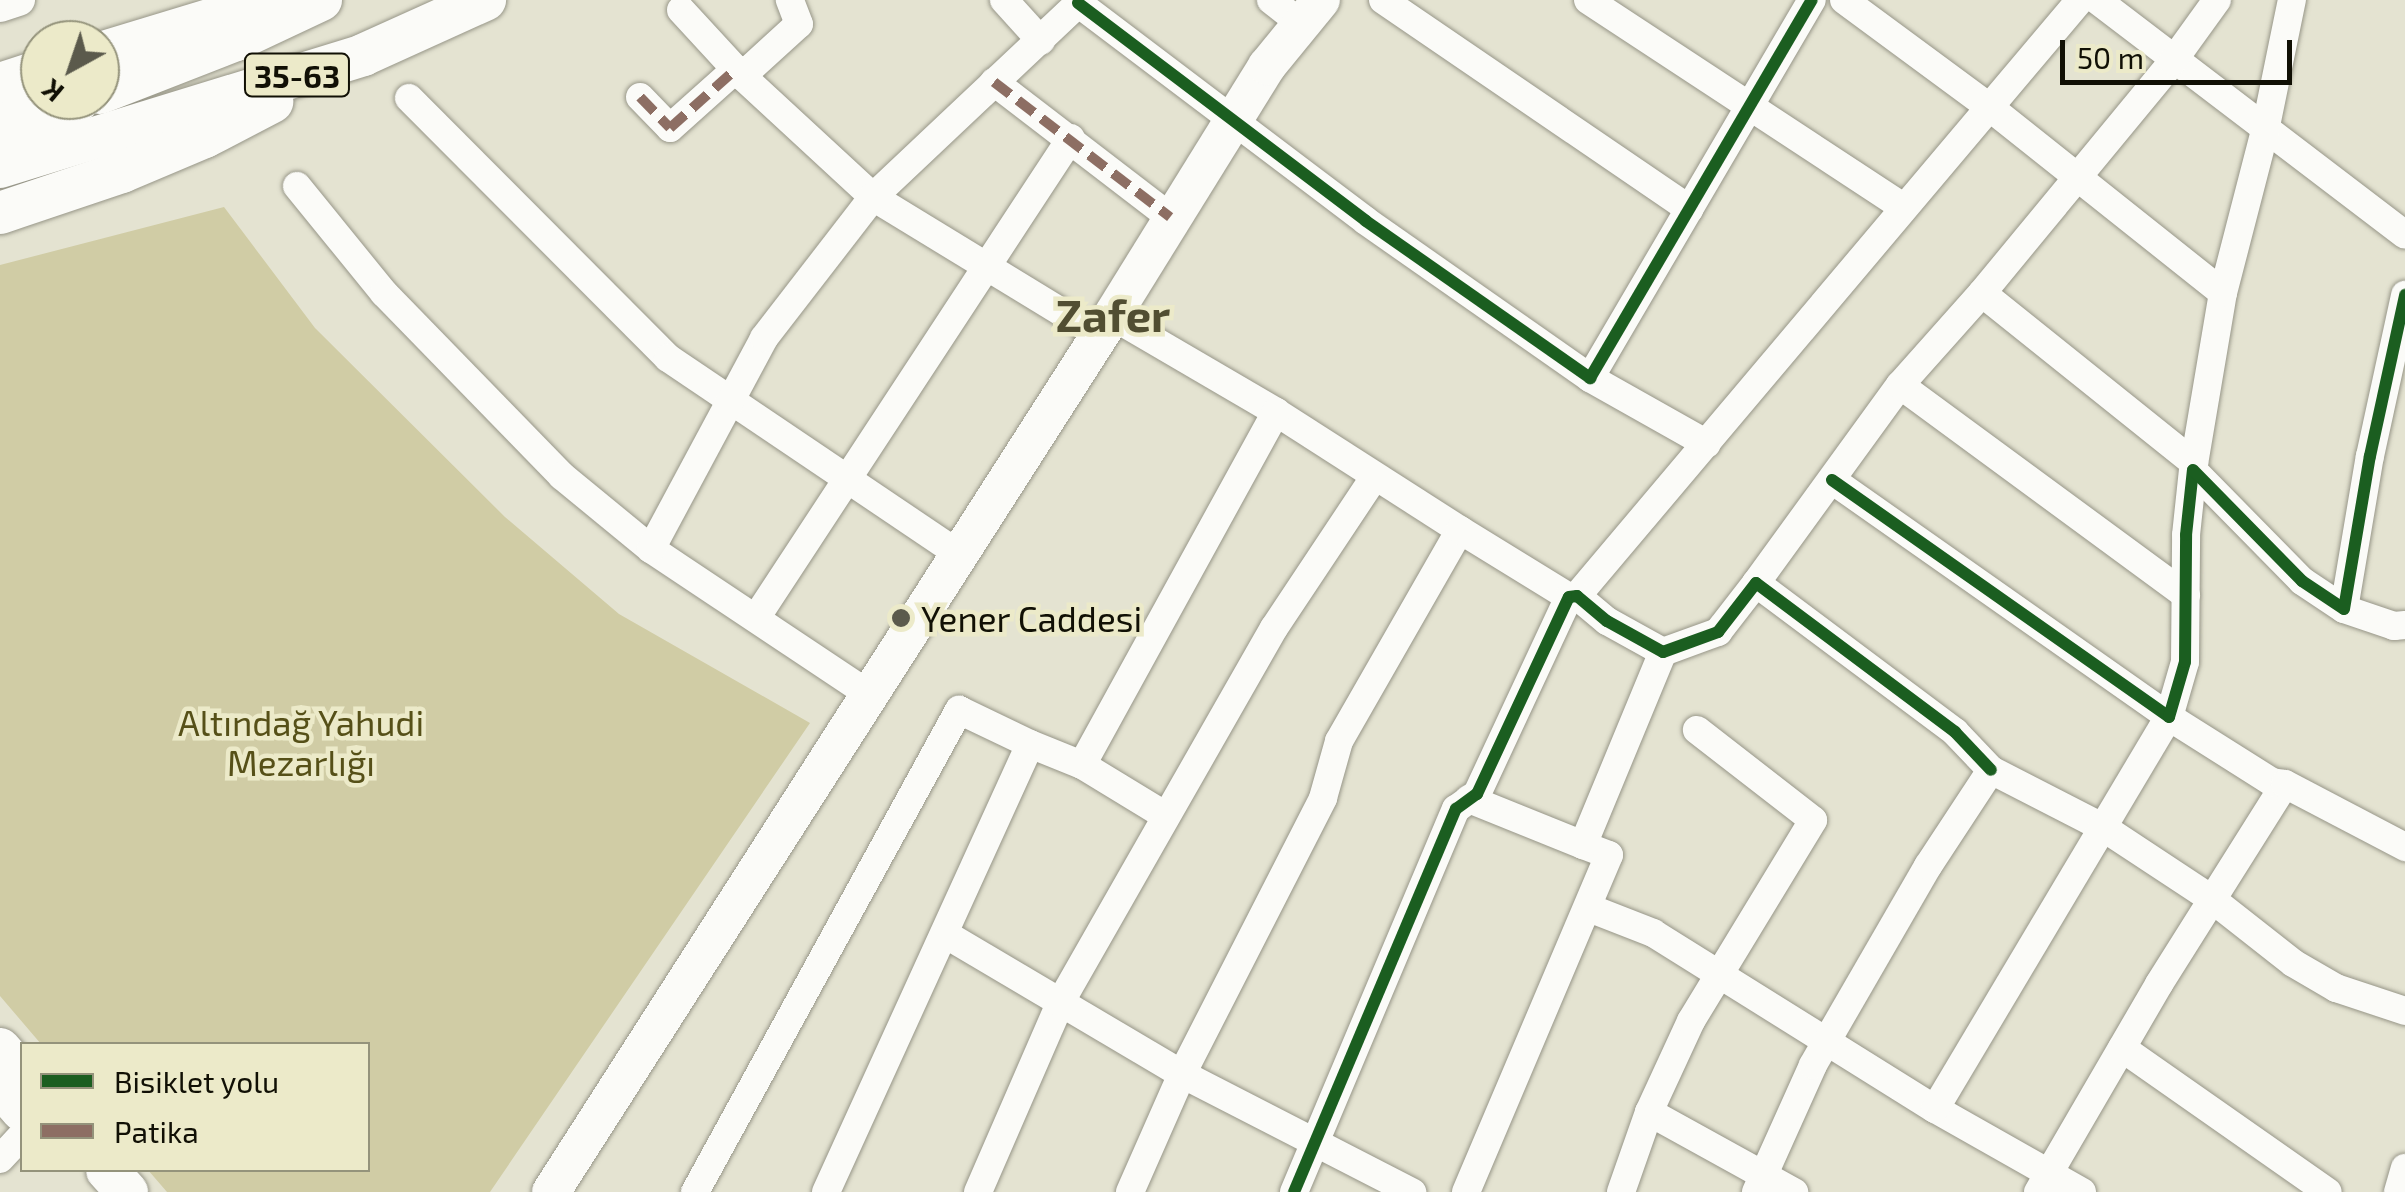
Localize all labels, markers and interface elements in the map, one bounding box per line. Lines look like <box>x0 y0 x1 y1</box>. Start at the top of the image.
north arrow <box>20 20 120 120</box>
scale bar <box>2065 20 2298 82</box>
text: 50 m <box>2077 39 2144 75</box>
road number: 35-63 <box>242 48 352 102</box>
text: K <box>34 73 70 110</box>
district label: Zafer <box>1056 288 1170 342</box>
place label: Yener Caddesi <box>921 597 1143 639</box>
marker: Yener Caddesi <box>890 607 912 629</box>
park label: Altındağ Yahudi Mezarlığı <box>177 701 425 783</box>
legend <box>20 1042 370 1172</box>
text: Bisiklet yolu <box>114 1063 279 1099</box>
text: Patika <box>114 1113 199 1149</box>

